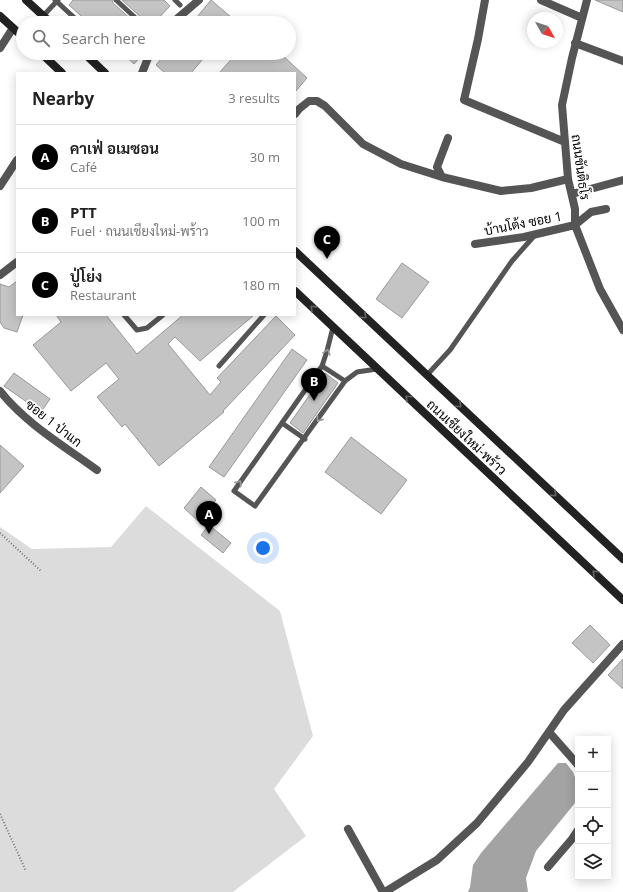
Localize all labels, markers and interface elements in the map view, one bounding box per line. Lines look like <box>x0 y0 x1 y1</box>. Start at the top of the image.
north arrow <box>527 12 563 48</box>
search box <box>16 16 296 60</box>
icon: search <box>30 27 52 49</box>
text: Search here <box>62 28 146 48</box>
text: Nearby <box>32 87 94 110</box>
text: 3 results <box>228 89 280 107</box>
street label: ถนนขันติธโร <box>567 133 595 201</box>
text: คาเฟ่ อเมซอน <box>70 138 159 158</box>
text: A <box>41 148 49 166</box>
text: 30 m <box>250 148 280 166</box>
text: Café <box>70 158 97 176</box>
text: PTT <box>70 202 97 222</box>
street label: บ้านโต้ง ซอย 1 <box>483 207 563 239</box>
text: B <box>41 212 49 230</box>
text: 100 m <box>242 212 280 230</box>
text: Fuel · ถนนเชียงใหม่-พร้าว <box>70 222 209 240</box>
pin: C <box>314 226 340 259</box>
text: ปู่โย่ง <box>70 266 102 286</box>
text: C <box>41 276 49 294</box>
text: 180 m <box>242 276 280 294</box>
text: Restaurant <box>70 286 137 304</box>
one-way arrow <box>310 306 318 313</box>
one-way arrow <box>359 311 367 319</box>
one-way arrow <box>322 349 331 356</box>
pin: B <box>301 368 327 401</box>
street label: ซอย 1 ป่าแก <box>22 395 86 451</box>
one-way arrow <box>405 395 413 403</box>
street label: ถนนเชียงใหม่-พร้าว <box>423 395 511 479</box>
one-way arrow <box>454 400 462 408</box>
one-way arrow <box>317 414 324 421</box>
one-way arrow <box>235 480 242 487</box>
one-way arrow <box>549 489 557 497</box>
pin: A <box>196 501 222 534</box>
your location <box>253 538 273 558</box>
one-way arrow <box>592 571 599 578</box>
map controls <box>575 736 611 880</box>
button: + <box>575 736 611 772</box>
button: − <box>575 772 611 808</box>
button: locate <box>575 808 611 844</box>
button: layers <box>575 844 611 880</box>

